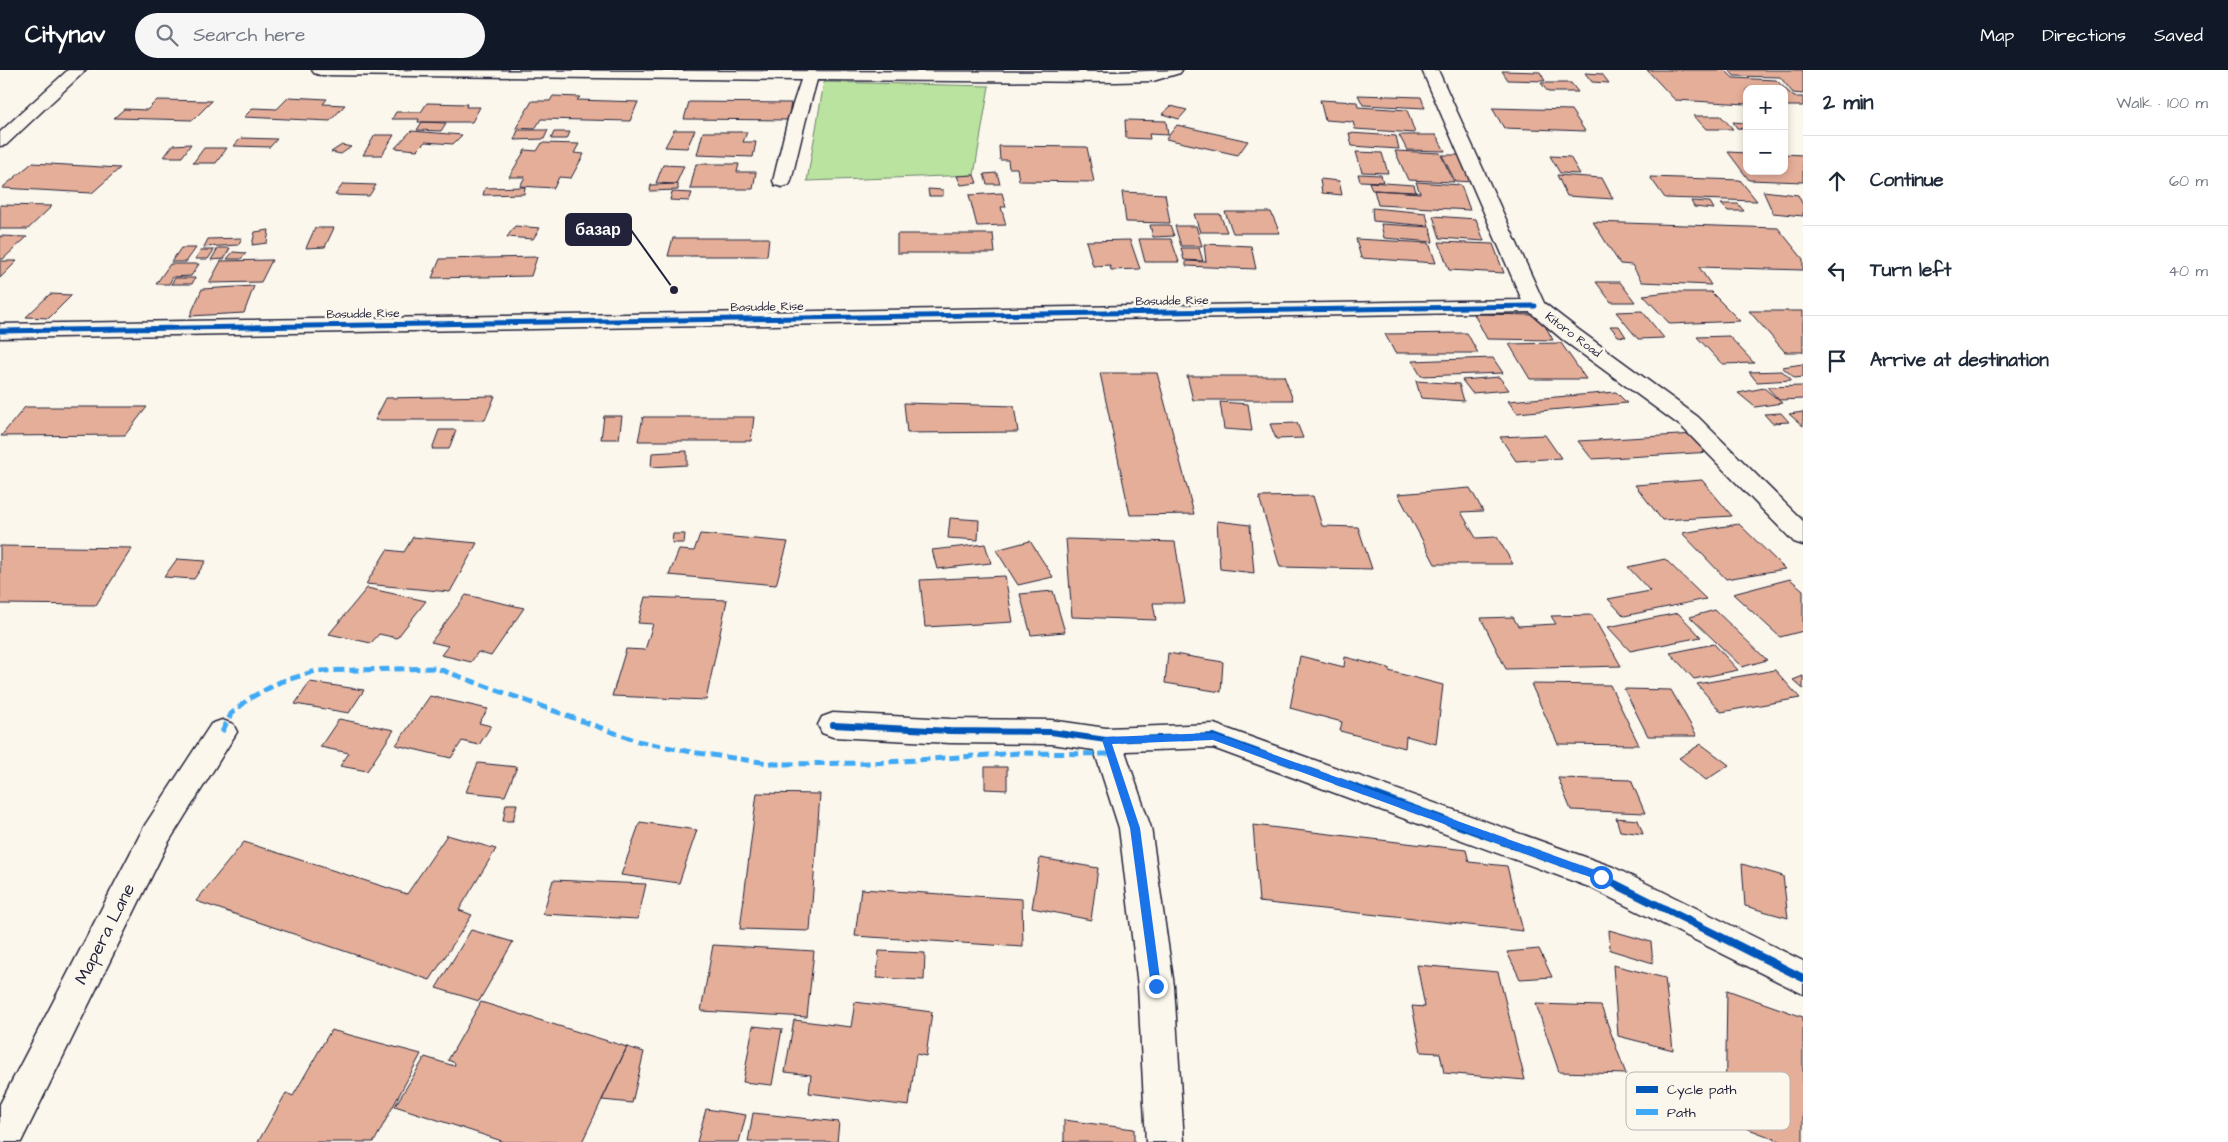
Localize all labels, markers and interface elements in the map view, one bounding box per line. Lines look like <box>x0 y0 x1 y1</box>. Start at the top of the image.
search box <box>135 13 485 58</box>
text: Citynav <box>25 18 105 52</box>
icon: search <box>153 21 181 49</box>
text: Search here <box>193 22 305 49</box>
text: Map <box>1980 23 2014 48</box>
text: Directions <box>2042 23 2126 48</box>
text: Saved <box>2154 23 2203 48</box>
map controls <box>1743 85 1788 175</box>
button: + <box>1743 85 1788 130</box>
text: 2 min <box>1823 88 1873 117</box>
text: Walk · 100 m <box>2116 92 2208 114</box>
button: − <box>1743 130 1788 175</box>
icon: ahead <box>1823 167 1851 195</box>
text: Continue <box>1870 167 1944 194</box>
text: 60 m <box>2169 170 2208 192</box>
callout: базар <box>566 214 631 245</box>
text: базар <box>575 219 621 241</box>
icon: left <box>1823 257 1851 285</box>
text: Turn left <box>1870 257 1951 284</box>
text: 40 m <box>2168 260 2208 282</box>
street label: Basudde Rise <box>1135 292 1209 310</box>
street label: Basudde Rise <box>730 298 804 316</box>
street label: Basudde Rise <box>326 305 400 323</box>
street label: Kitoro Road <box>1541 308 1605 362</box>
icon: arrive <box>1823 347 1851 375</box>
text: Arrive at destination <box>1870 347 2049 374</box>
route start <box>1590 866 1613 889</box>
street label: Mapera Lane <box>69 879 141 989</box>
route end <box>1145 975 1168 998</box>
legend <box>1626 1072 1790 1130</box>
text: Cycle path <box>1667 1080 1736 1100</box>
text: Path <box>1667 1103 1696 1123</box>

